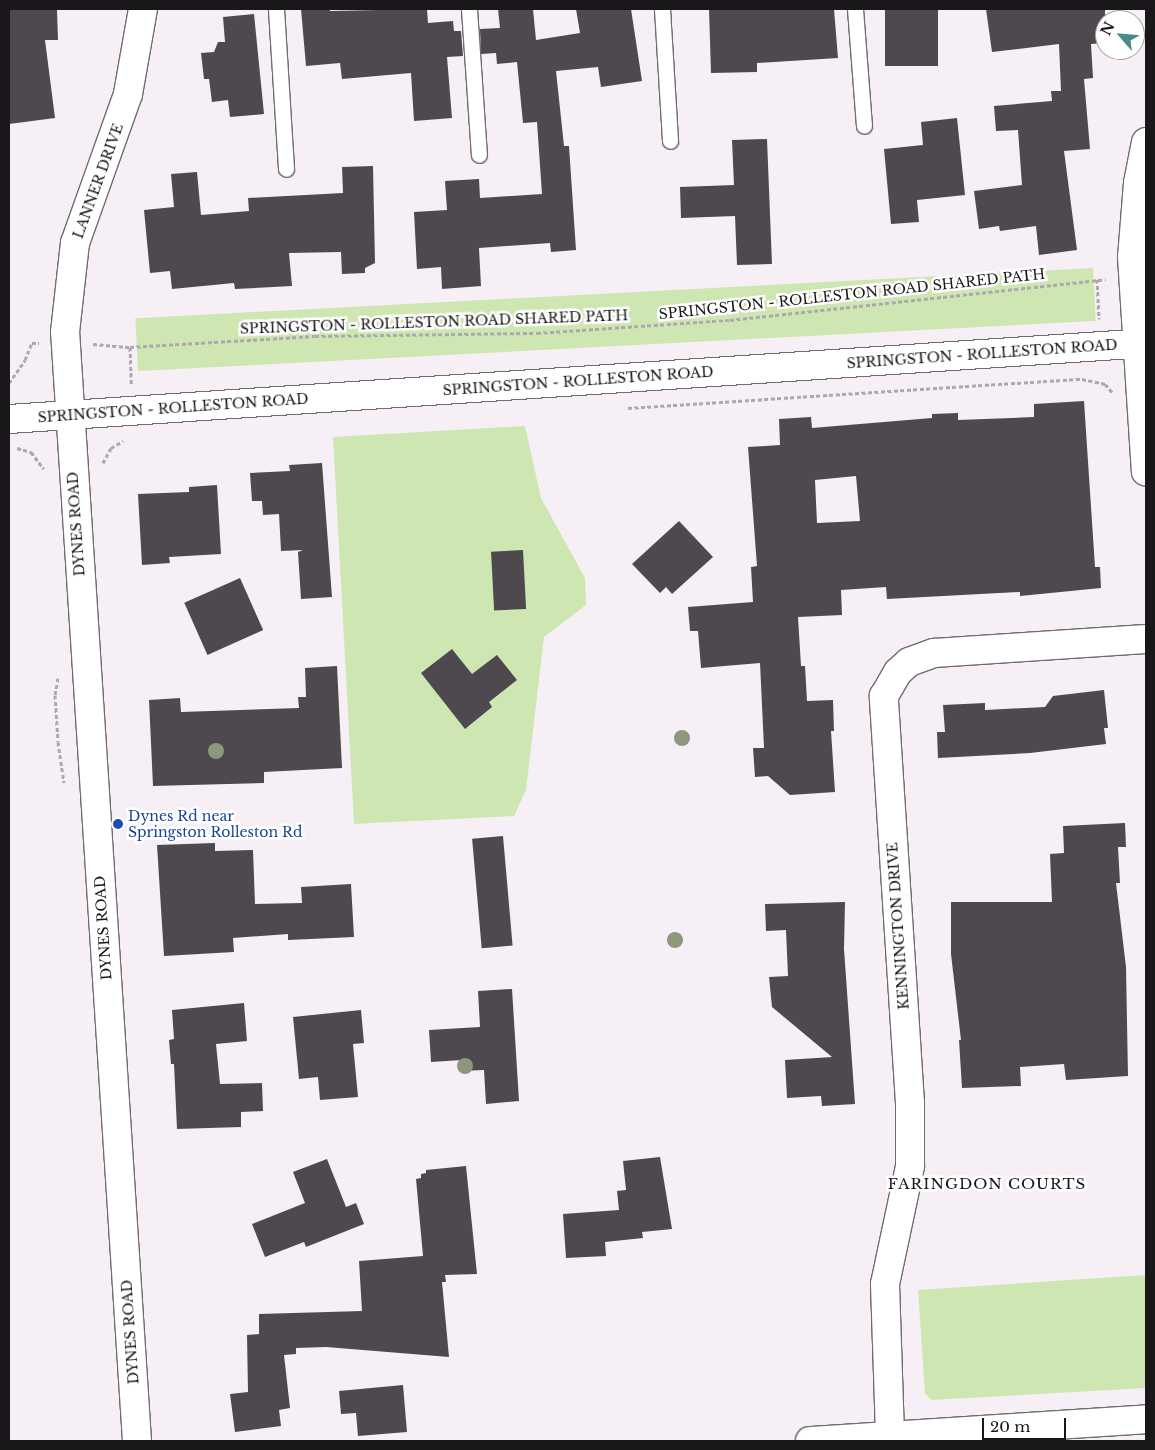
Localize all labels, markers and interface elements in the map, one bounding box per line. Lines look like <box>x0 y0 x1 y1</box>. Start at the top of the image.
north arrow <box>1095 10 1145 60</box>
text: N <box>1097 19 1119 39</box>
street label: LANNER DRIVE <box>69 121 127 241</box>
street label: SPRINGSTON - ROLLESTON ROAD SHARED PATH <box>658 265 1046 323</box>
street label: SPRINGSTON - ROLLESTON ROAD SHARED PATH <box>240 307 628 337</box>
street label: SPRINGSTON - ROLLESTON ROAD <box>846 336 1118 372</box>
street label: SPRINGSTON - ROLLESTON ROAD <box>442 363 714 399</box>
street label: SPRINGSTON - ROLLESTON ROAD <box>37 390 309 426</box>
street label: DYNES ROAD <box>64 471 88 577</box>
place label: Dynes Rd near Springston Rolleston Rd <box>128 808 302 840</box>
marker: Dynes Rd near Springston Rolleston Rd <box>112 818 124 830</box>
street label: KENNINGTON DRIVE <box>884 842 912 1010</box>
street label: DYNES ROAD <box>91 875 115 981</box>
district label: FARINGDON COURTS <box>886 1175 1088 1193</box>
street label: DYNES ROAD <box>118 1279 142 1385</box>
scale bar <box>985 1408 1069 1440</box>
text: 20 m <box>990 1417 1030 1436</box>

